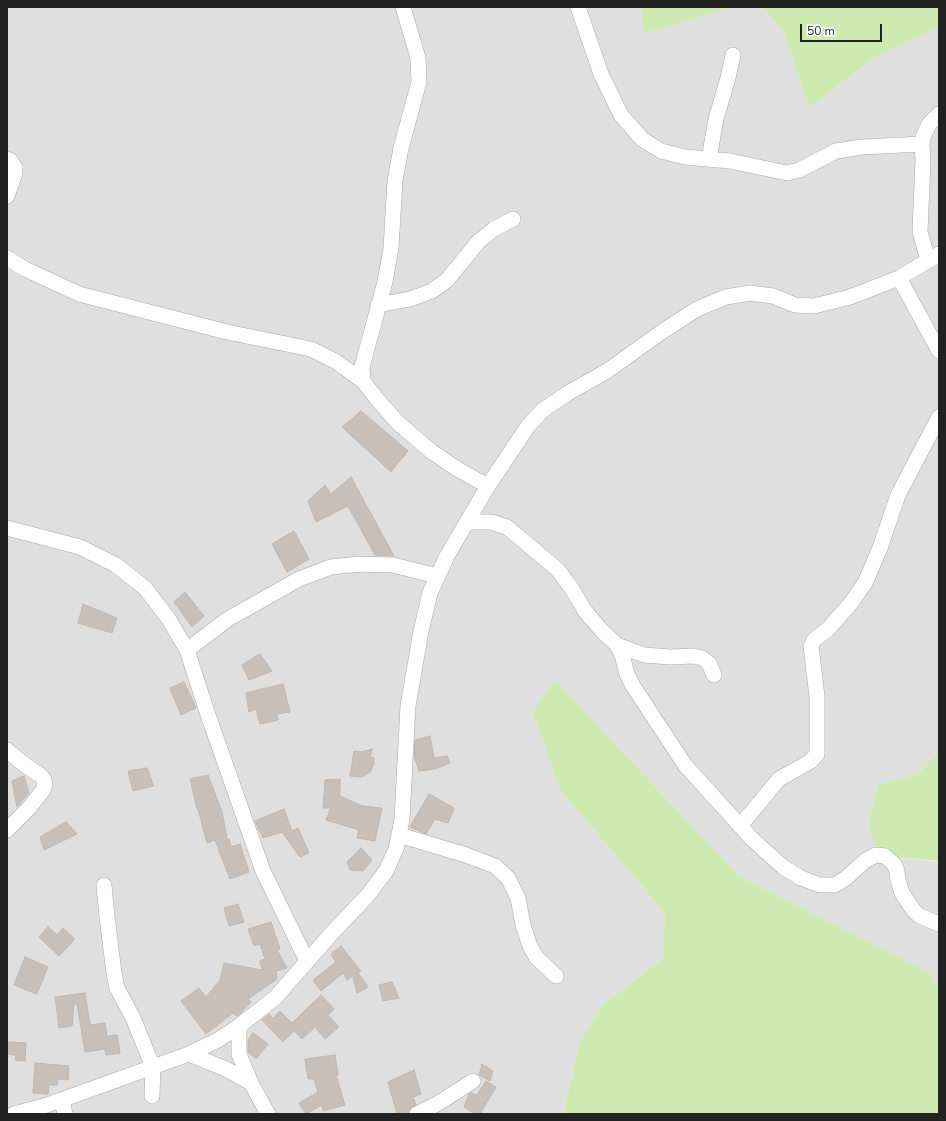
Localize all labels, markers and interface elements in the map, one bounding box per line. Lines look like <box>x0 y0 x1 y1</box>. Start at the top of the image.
scale bar <box>802 16 884 42</box>
text: 50 m <box>807 23 835 39</box>

